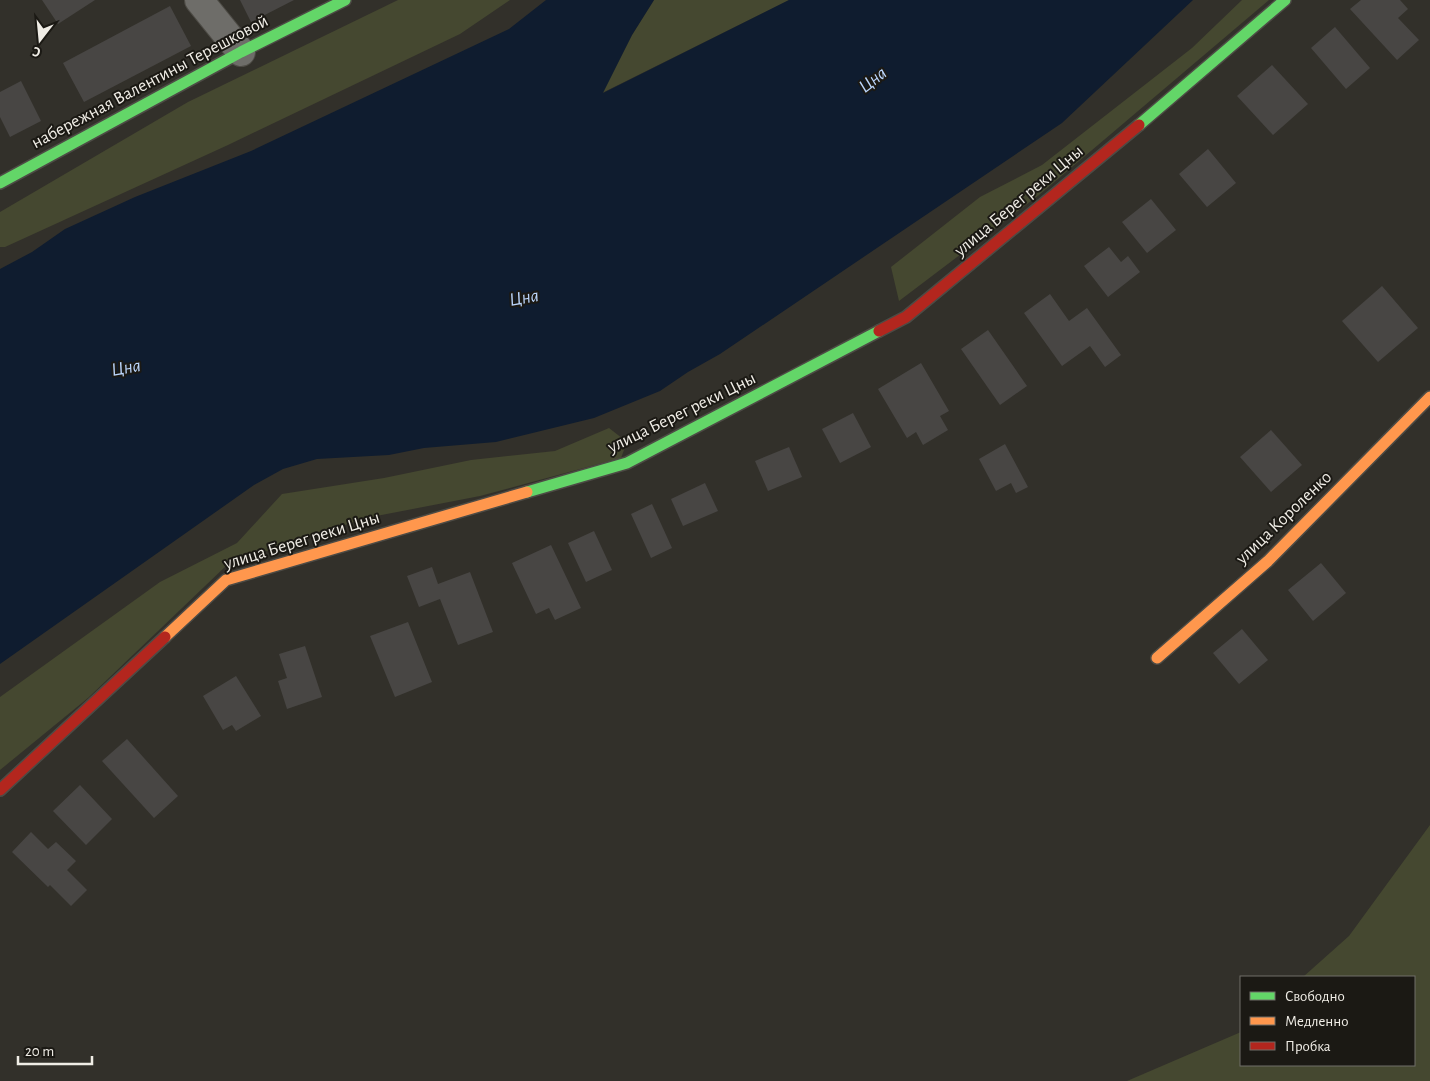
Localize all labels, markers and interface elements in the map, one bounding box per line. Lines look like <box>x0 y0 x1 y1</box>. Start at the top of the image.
street label: набережная Валентины Терешковой <box>28 11 271 152</box>
north arrow <box>15 15 65 65</box>
text: С <box>31 44 42 59</box>
water label: Цна <box>855 63 891 97</box>
street label: улица Берег реки Цны <box>950 142 1087 261</box>
water label: Цна <box>508 286 540 310</box>
water label: Цна <box>110 356 142 380</box>
street label: улица Берег реки Цны <box>604 369 759 457</box>
street label: улица Короленко <box>1232 468 1335 569</box>
street label: улица Берег реки Цны <box>221 509 382 574</box>
legend <box>1240 976 1415 1066</box>
text: Свободно <box>1285 989 1345 1004</box>
text: Медленно <box>1285 1014 1349 1029</box>
scale bar <box>18 1034 91 1066</box>
text: Пробка <box>1285 1039 1331 1054</box>
text: 20 m <box>25 1044 54 1059</box>

